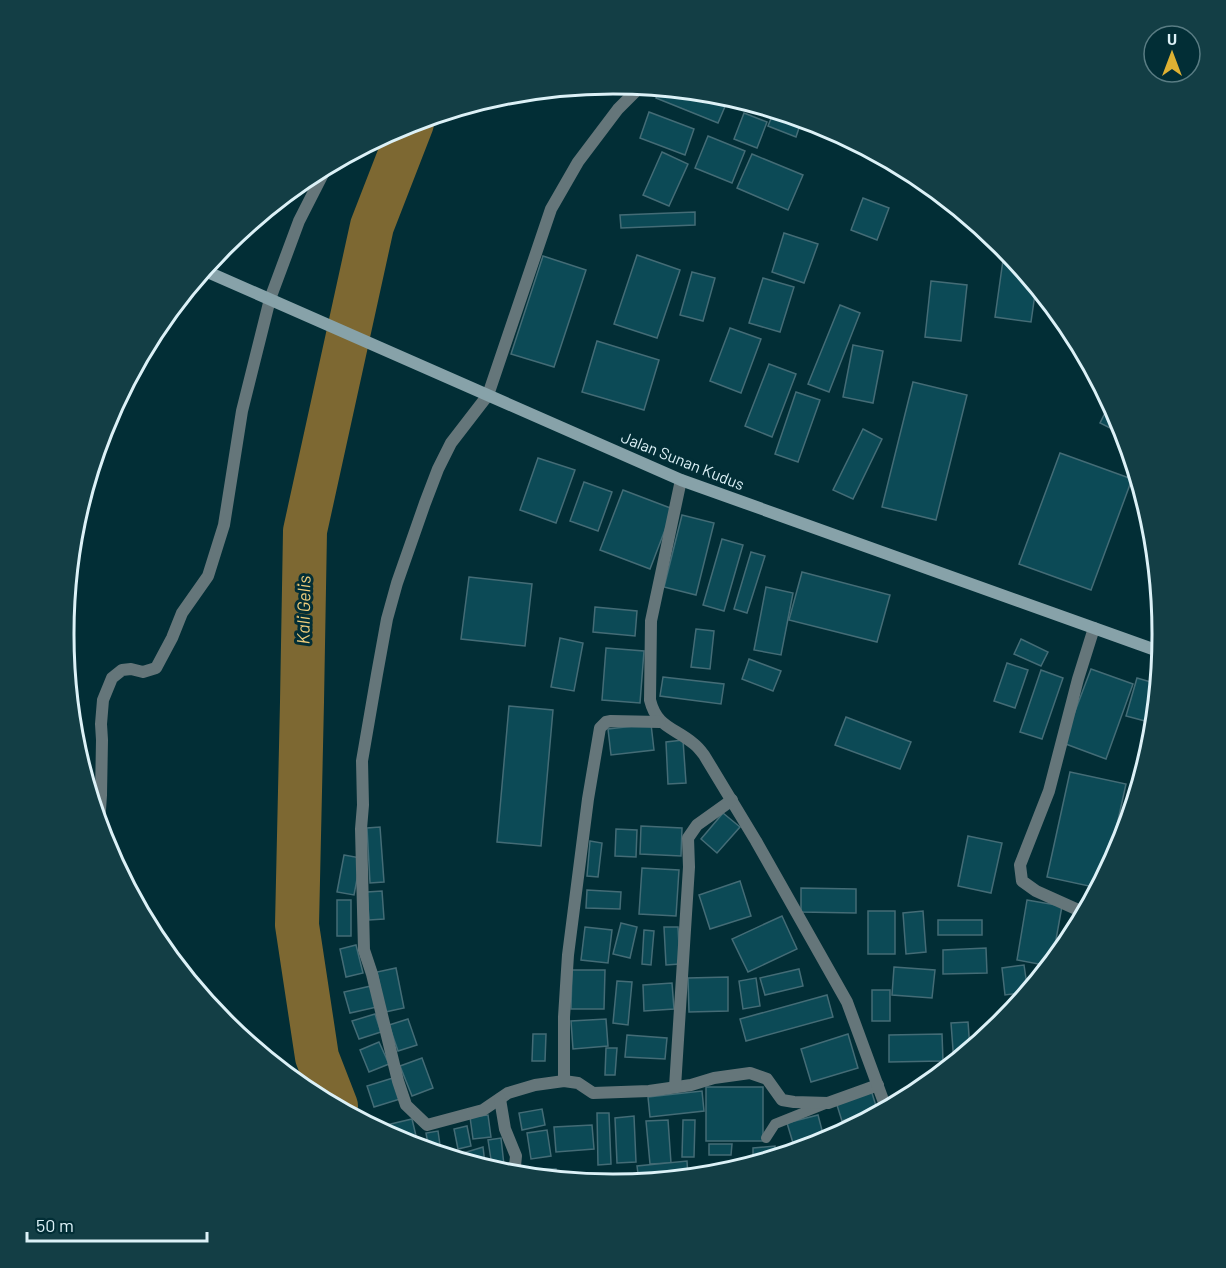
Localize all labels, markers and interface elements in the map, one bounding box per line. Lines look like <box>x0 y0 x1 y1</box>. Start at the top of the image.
north arrow <box>1142 24 1202 84</box>
text: U <box>1167 29 1177 48</box>
street label: Jalan Sunan Kudus <box>619 427 747 493</box>
water label: Kali Gelis <box>291 575 315 645</box>
scale bar <box>27 1205 207 1243</box>
text: 50 m <box>36 1214 74 1236</box>

